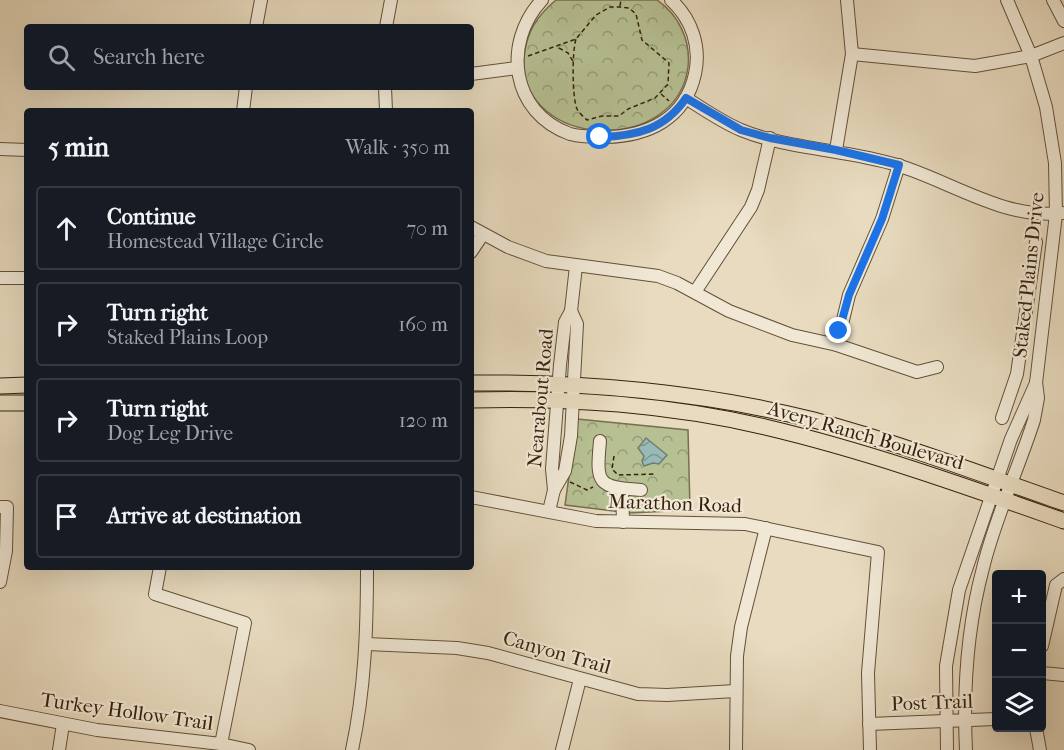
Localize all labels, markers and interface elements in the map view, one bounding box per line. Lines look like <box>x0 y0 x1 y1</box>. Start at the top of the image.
search box <box>24 24 474 90</box>
icon: search <box>45 41 78 74</box>
text: Search here <box>93 44 205 70</box>
route start <box>586 123 612 149</box>
text: 5 min <box>48 132 109 163</box>
text: Walk · 350 m <box>345 136 450 159</box>
street label: Staked Plains Drive <box>1008 191 1049 359</box>
text: Continue <box>107 204 196 230</box>
icon: ahead <box>50 212 83 245</box>
text: 70 m <box>406 217 448 240</box>
text: Homestead Village Circle <box>107 230 324 253</box>
text: Turn right <box>107 300 208 326</box>
icon: right <box>50 308 83 341</box>
text: 160 m <box>398 313 448 336</box>
route end <box>825 317 851 343</box>
text: Staked Plains Loop <box>107 326 268 349</box>
street label: Nearabout Road <box>523 327 558 468</box>
text: Turn right <box>107 396 208 422</box>
street label: Avery Ranch Boulevard <box>764 396 968 475</box>
icon: right <box>50 404 83 437</box>
text: 120 m <box>399 409 448 432</box>
text: Dog Leg Drive <box>107 422 233 445</box>
street label: Marathon Road <box>608 490 743 517</box>
icon: arrive <box>50 500 83 533</box>
text: Arrive at destination <box>107 503 301 529</box>
map controls <box>992 570 1046 732</box>
button: + <box>992 570 1046 624</box>
button: − <box>992 624 1046 678</box>
street label: Canyon Trail <box>500 626 614 679</box>
button: layers <box>992 678 1046 732</box>
street label: Turkey Hollow Trail <box>39 688 215 735</box>
street label: Post Trail <box>891 690 974 715</box>

